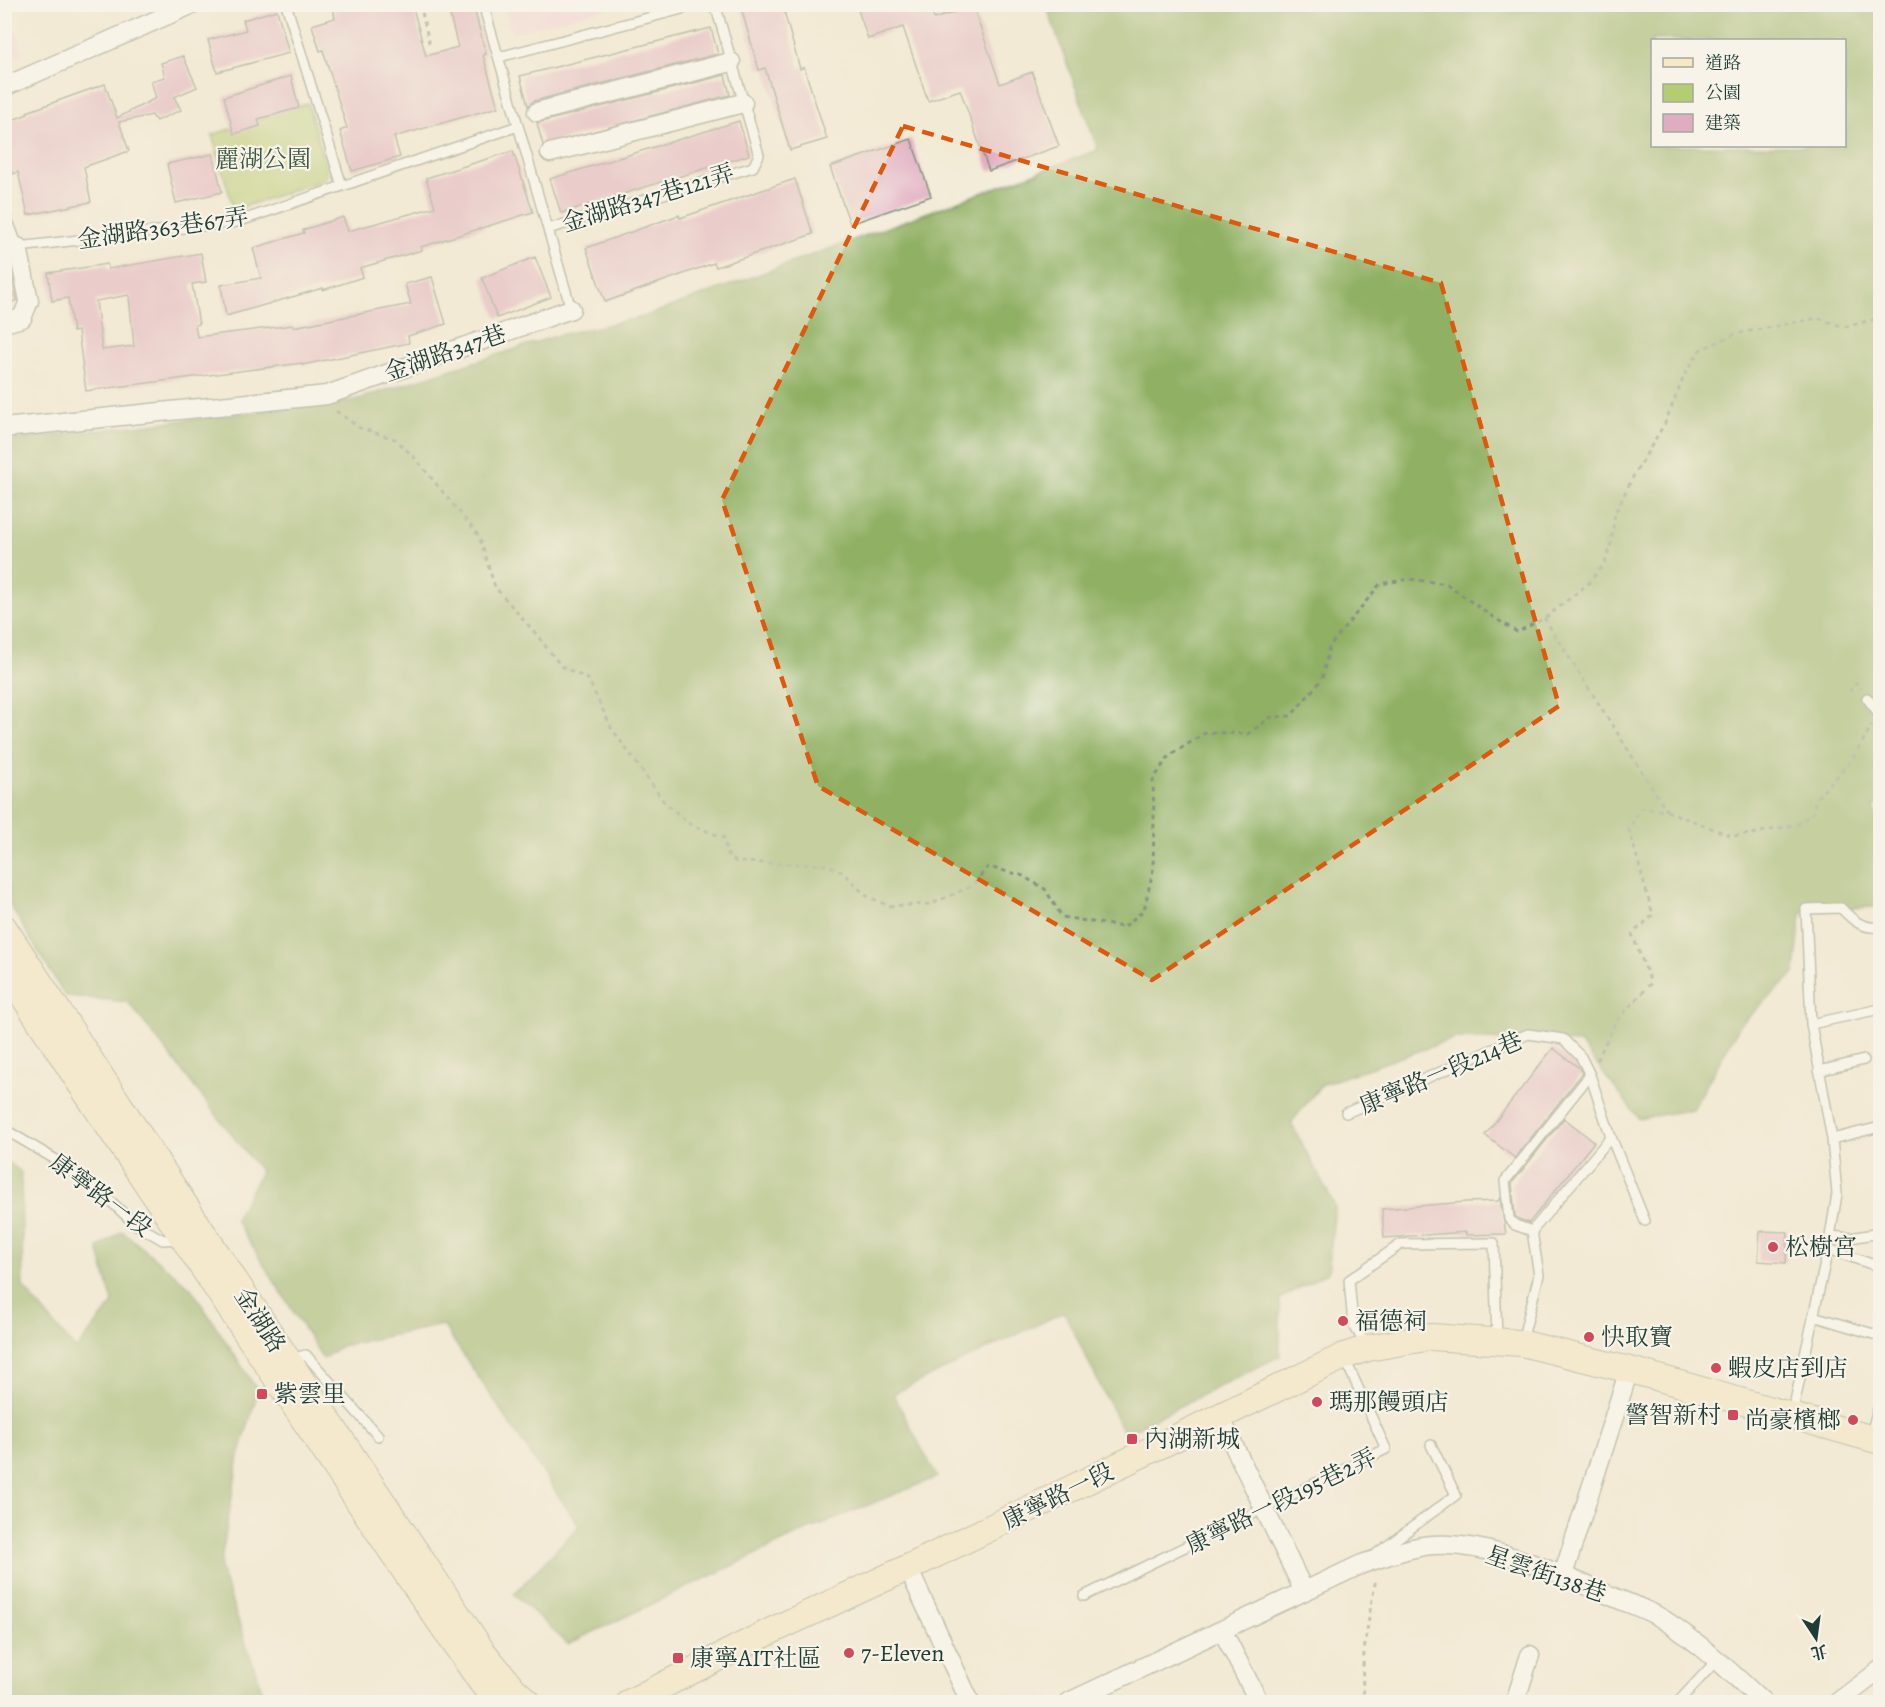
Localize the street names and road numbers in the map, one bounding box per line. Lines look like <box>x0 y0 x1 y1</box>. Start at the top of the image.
street label: 金湖路347巷121弄 <box>558 157 738 239</box>
street label: 金湖路363巷67弄 <box>75 200 251 256</box>
street label: 金湖路347巷 <box>380 317 510 389</box>
street label: 康寧路一段214巷 <box>1354 1024 1528 1122</box>
street label: 康寧路一段 <box>43 1146 159 1244</box>
street label: 金湖路 <box>227 1281 293 1359</box>
street label: 康寧路一段195巷2弄 <box>1180 1441 1382 1561</box>
street label: 康寧路一段 <box>997 1455 1119 1537</box>
street label: 星雲街138巷 <box>1481 1538 1611 1610</box>

